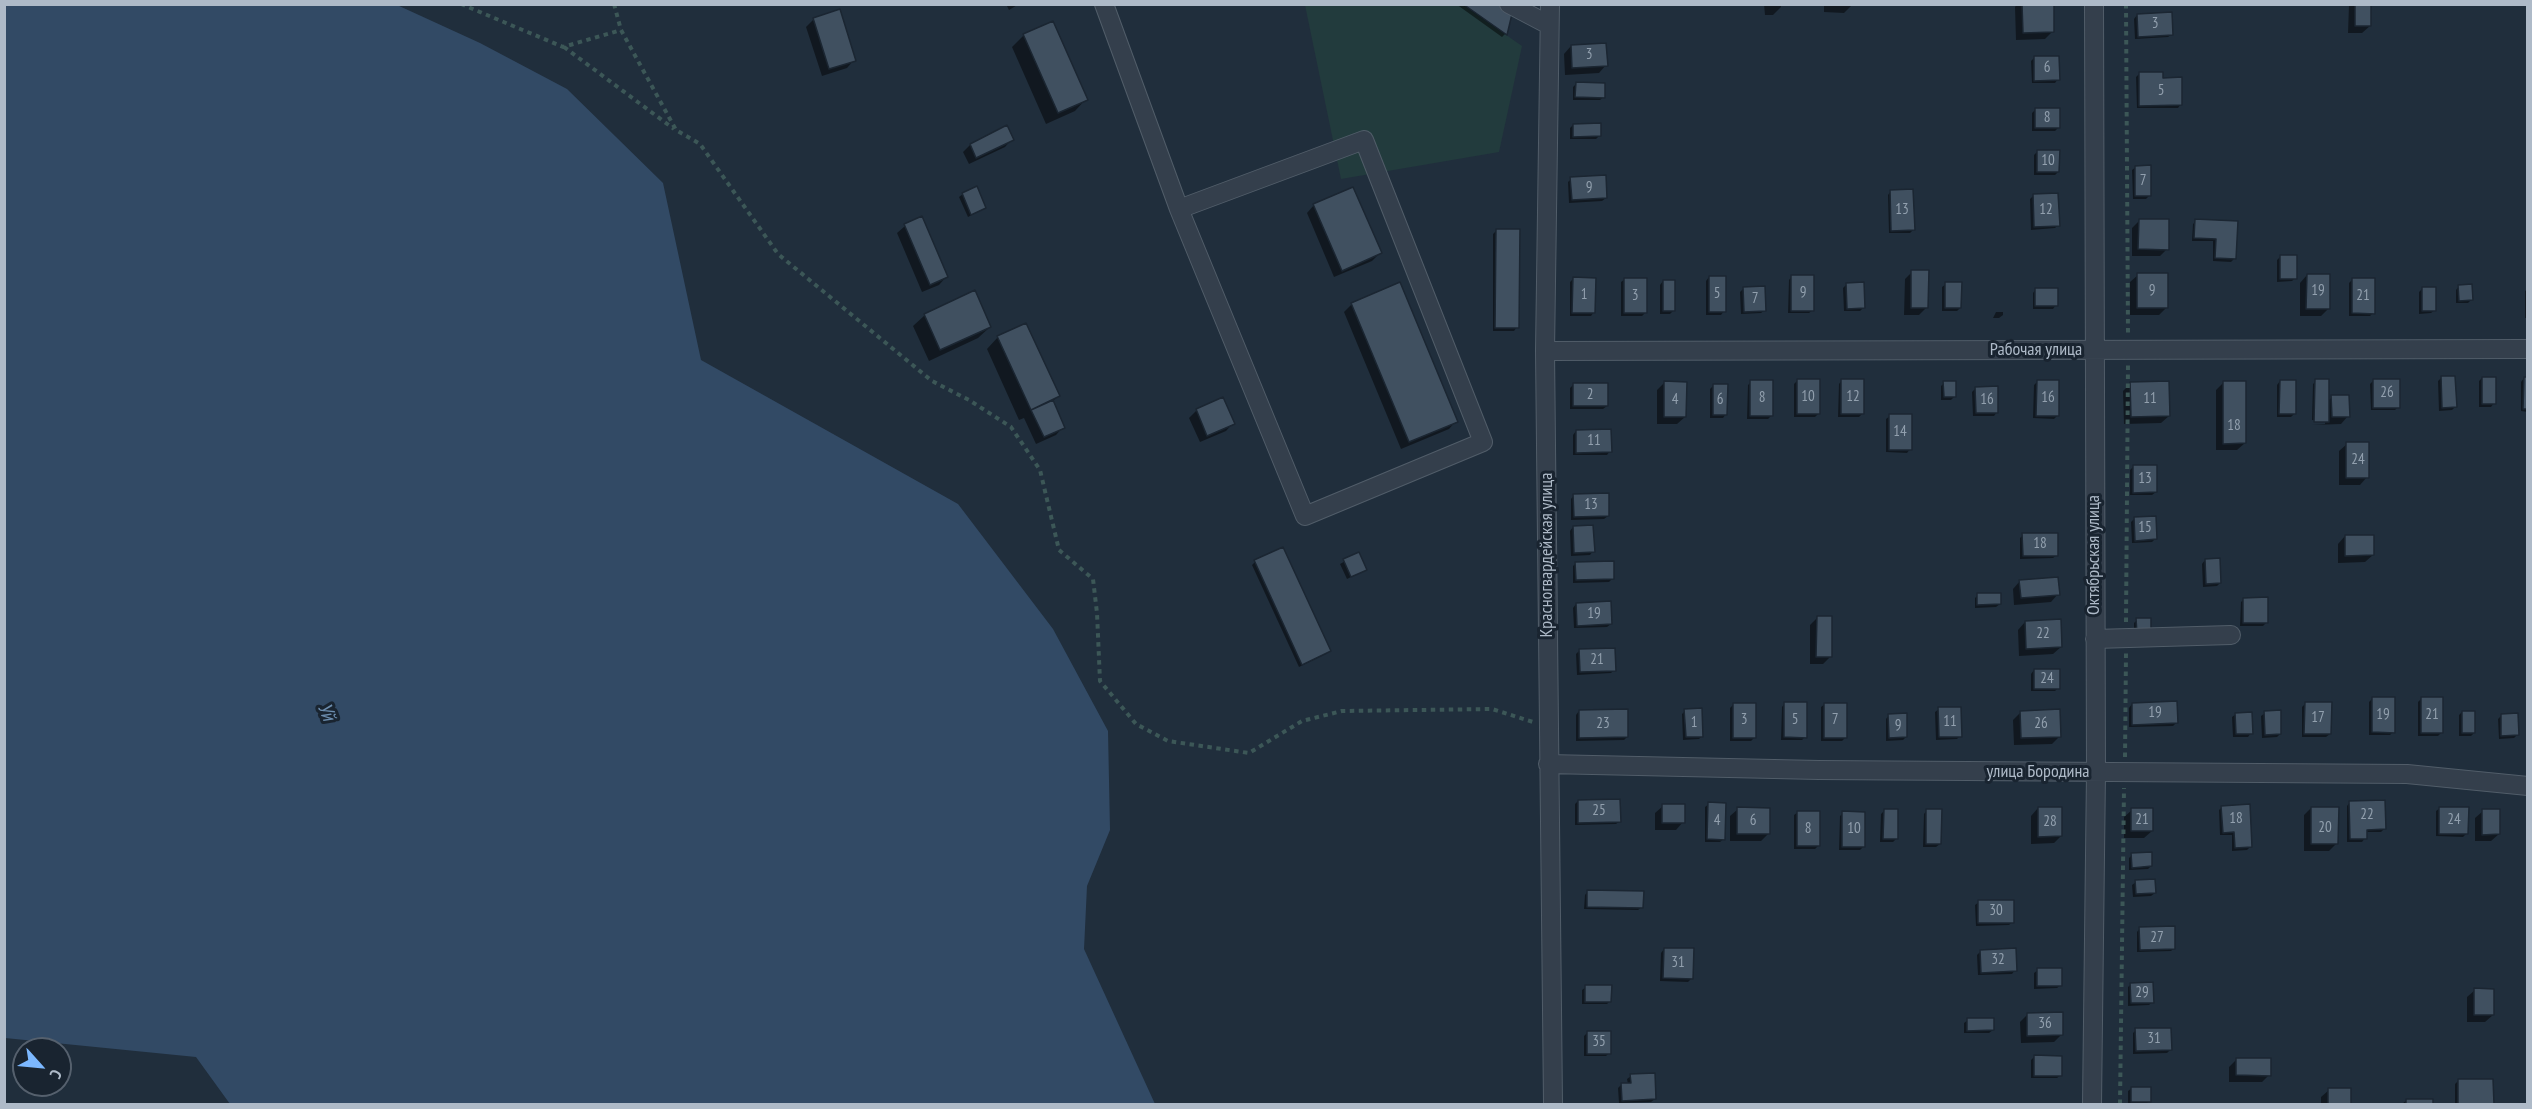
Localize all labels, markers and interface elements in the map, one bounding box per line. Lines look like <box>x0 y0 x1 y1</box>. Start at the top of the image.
house number: 3 <box>2152 15 2158 33</box>
house number: 3 <box>1586 46 1592 64</box>
house number: 6 <box>2044 59 2050 77</box>
house number: 5 <box>2158 82 2164 100</box>
house number: 8 <box>2044 109 2050 127</box>
house number: 10 <box>2041 152 2055 170</box>
house number: 7 <box>2140 172 2146 190</box>
house number: 9 <box>1586 179 1592 197</box>
house number: 13 <box>1895 201 1909 219</box>
house number: 12 <box>2039 201 2053 219</box>
house number: 9 <box>2149 282 2155 300</box>
house number: 19 <box>2311 282 2325 300</box>
house number: 9 <box>1800 284 1806 302</box>
house number: 5 <box>1714 285 1720 303</box>
house number: 1 <box>1581 286 1587 304</box>
house number: 3 <box>1632 287 1638 305</box>
house number: 21 <box>2356 287 2370 305</box>
house number: 7 <box>1752 290 1758 308</box>
street label: Рабочая улица <box>1990 339 2082 361</box>
house number: 26 <box>2380 384 2394 402</box>
house number: 2 <box>1587 386 1593 404</box>
house number: 10 <box>1801 388 1815 406</box>
house number: 12 <box>1846 388 1860 406</box>
house number: 8 <box>1759 389 1765 407</box>
house number: 16 <box>2041 389 2055 407</box>
house number: 11 <box>2143 390 2157 408</box>
house number: 4 <box>1672 391 1678 409</box>
house number: 6 <box>1717 391 1723 409</box>
house number: 16 <box>1980 391 1994 409</box>
house number: 18 <box>2227 417 2241 435</box>
house number: 14 <box>1893 423 1907 441</box>
house number: 11 <box>1587 432 1601 450</box>
house number: 24 <box>2351 451 2365 469</box>
house number: 13 <box>2138 470 2152 488</box>
street label: Красногвардейская улица <box>1536 472 1558 638</box>
street label: Октябрьская улица <box>2083 495 2105 615</box>
house number: 13 <box>1584 496 1598 514</box>
house number: 15 <box>2138 519 2152 537</box>
house number: 18 <box>2033 535 2047 553</box>
house number: 19 <box>1587 605 1601 623</box>
house number: 22 <box>2036 625 2050 643</box>
house number: 21 <box>1590 651 1604 669</box>
house number: 24 <box>2040 670 2054 688</box>
water label: Уй <box>312 700 340 724</box>
house number: 19 <box>2148 704 2162 722</box>
house number: 19 <box>2376 706 2390 724</box>
house number: 21 <box>2425 706 2439 724</box>
house number: 17 <box>2311 709 2325 727</box>
house number: 3 <box>1741 711 1747 729</box>
house number: 5 <box>1792 711 1798 729</box>
house number: 7 <box>1832 711 1838 729</box>
house number: 11 <box>1943 713 1957 731</box>
house number: 1 <box>1691 714 1697 732</box>
house number: 23 <box>1596 715 1610 733</box>
house number: 26 <box>2034 715 2048 733</box>
house number: 9 <box>1895 717 1901 735</box>
street label: улица Бородина <box>1987 761 2089 783</box>
house number: 25 <box>1592 802 1606 820</box>
house number: 22 <box>2360 806 2374 824</box>
house number: 18 <box>2229 810 2243 828</box>
house number: 21 <box>2135 811 2149 829</box>
house number: 24 <box>2447 811 2461 829</box>
house number: 4 <box>1714 812 1720 830</box>
house number: 6 <box>1750 812 1756 830</box>
house number: 28 <box>2043 813 2057 831</box>
house number: 20 <box>2318 819 2332 837</box>
house number: 8 <box>1805 820 1811 838</box>
house number: 10 <box>1847 820 1861 838</box>
house number: 30 <box>1989 902 2003 920</box>
house number: 27 <box>2150 929 2164 947</box>
house number: 32 <box>1991 951 2005 969</box>
house number: 31 <box>1671 954 1685 972</box>
house number: 29 <box>2135 984 2149 1002</box>
house number: 36 <box>2038 1015 2052 1033</box>
house number: 31 <box>2147 1030 2161 1048</box>
house number: 35 <box>1592 1033 1606 1051</box>
north arrow <box>12 1037 72 1097</box>
text: С <box>46 1066 67 1082</box>

